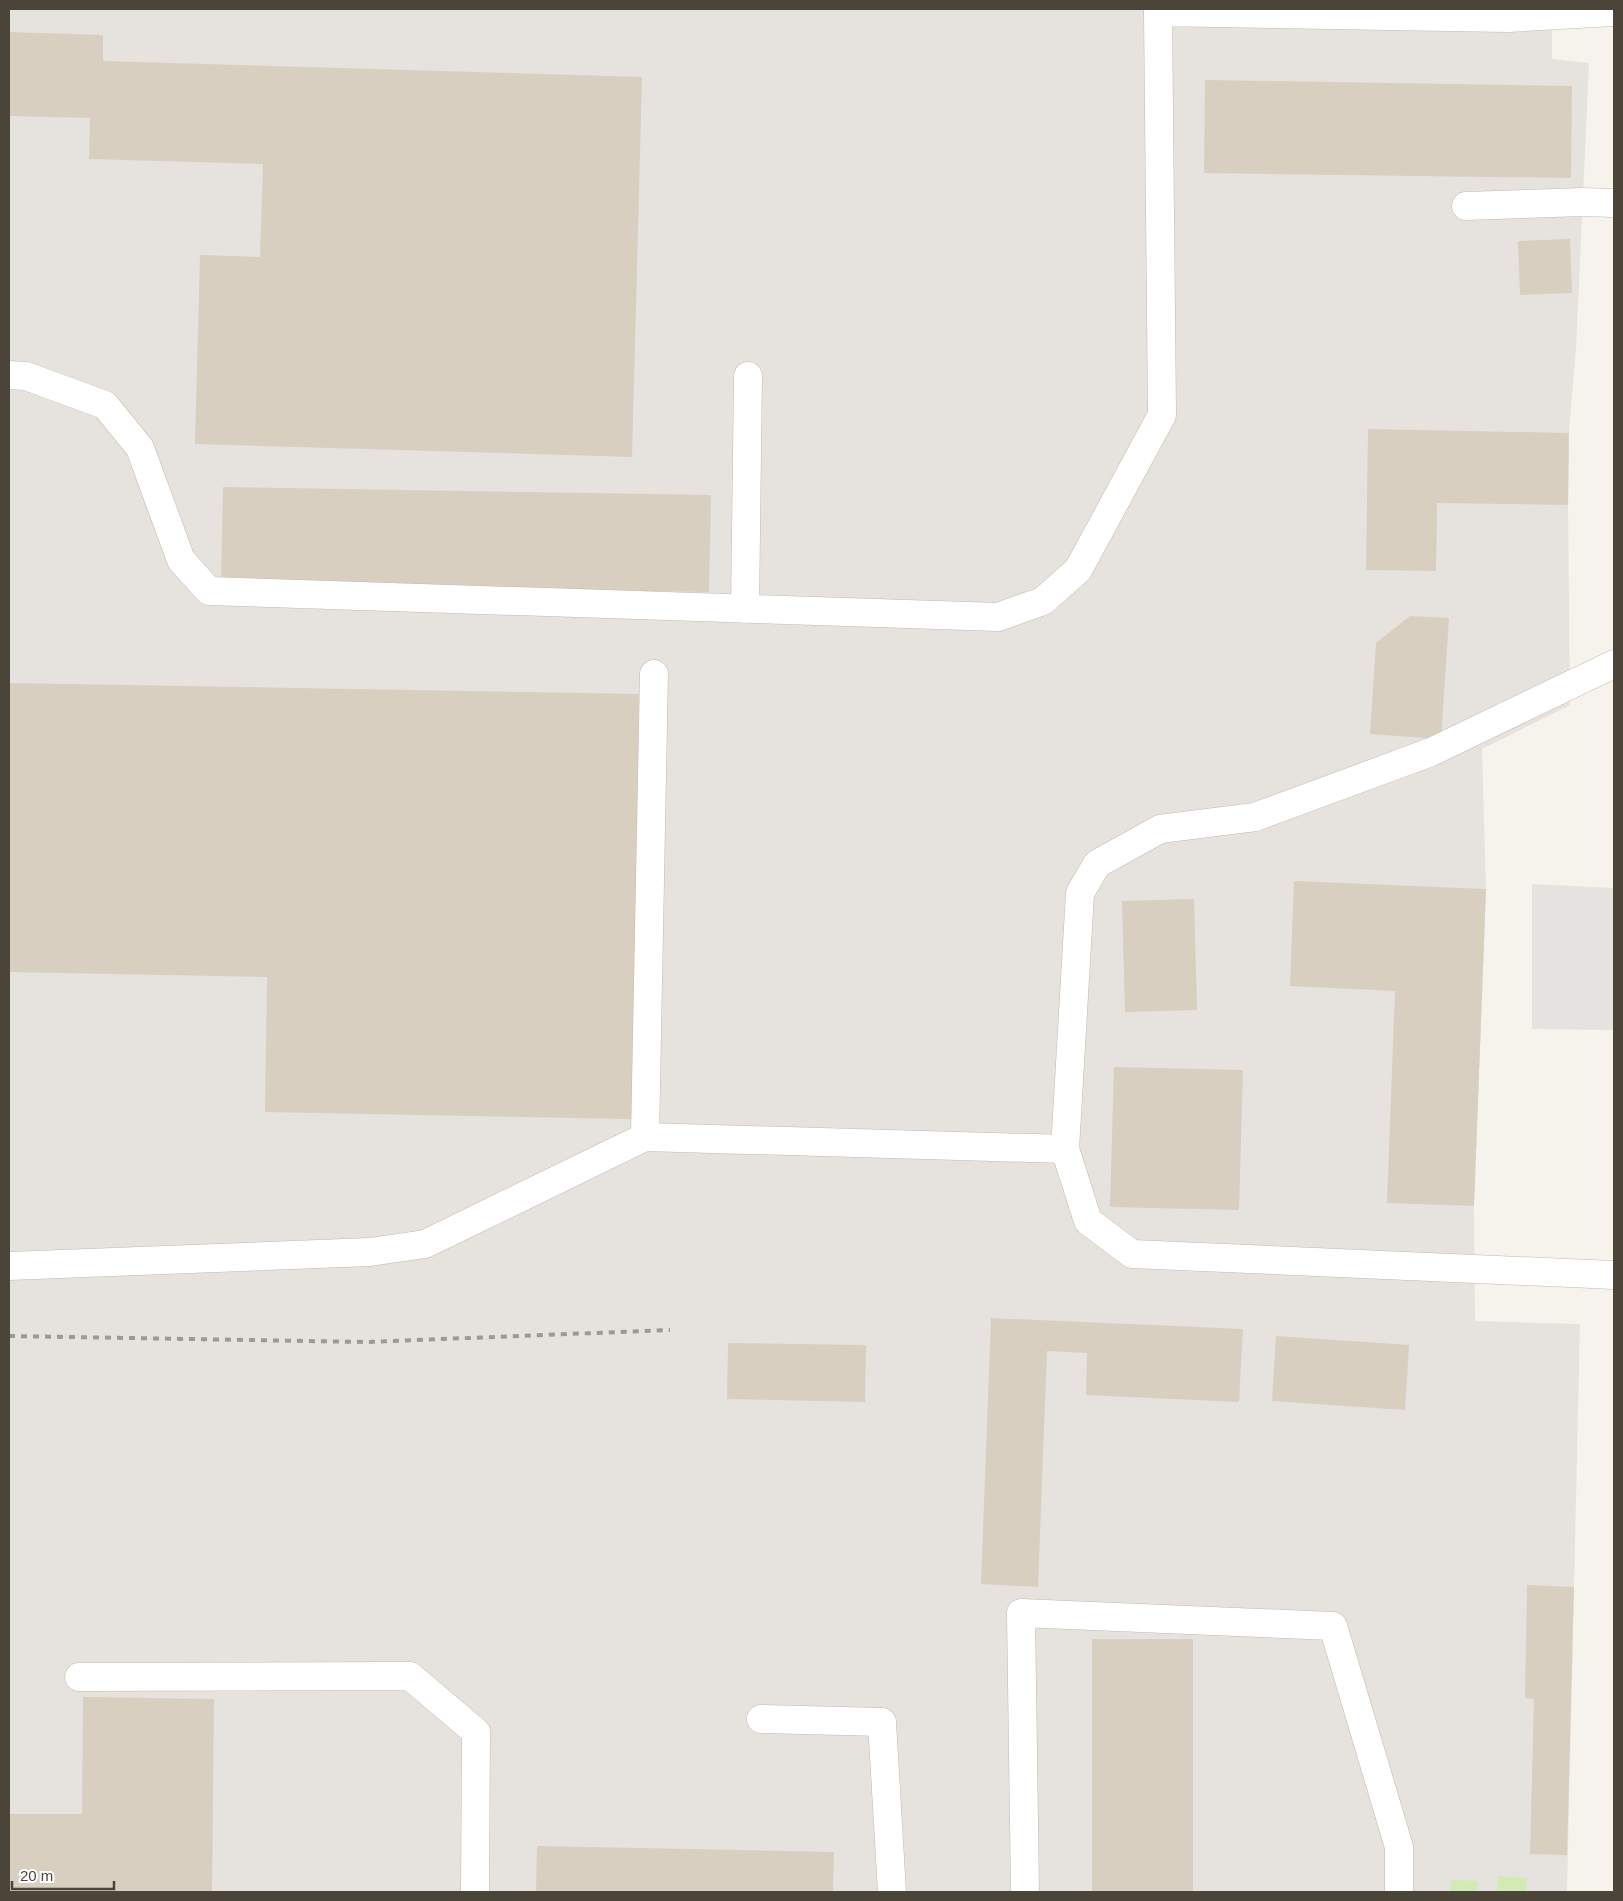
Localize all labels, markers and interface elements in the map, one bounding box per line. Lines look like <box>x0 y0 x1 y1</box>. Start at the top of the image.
scale bar <box>12 1858 115 1890</box>
text: 20 m <box>20 1867 53 1884</box>

